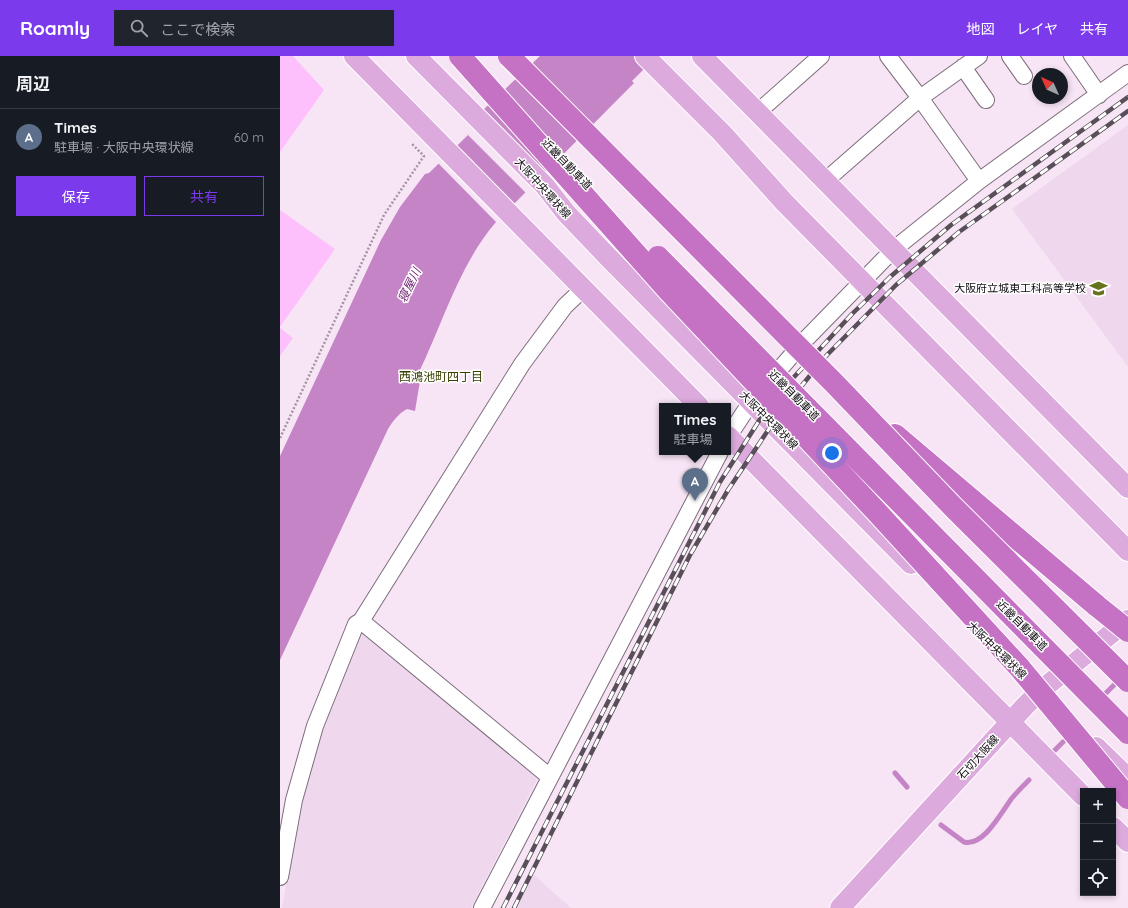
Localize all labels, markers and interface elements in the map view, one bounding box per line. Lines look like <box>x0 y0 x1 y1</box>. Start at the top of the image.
search box <box>114 10 394 46</box>
text: Roamly <box>20 16 90 40</box>
icon: search <box>128 17 150 39</box>
text: ここで検索 <box>160 20 235 39</box>
text: 地図 <box>966 20 994 38</box>
text: レイヤ <box>1016 20 1058 38</box>
text: 共有 <box>1080 20 1108 38</box>
north arrow <box>1032 68 1068 104</box>
text: 周辺 <box>16 73 50 94</box>
text: Times <box>54 118 97 137</box>
text: A <box>25 129 33 145</box>
text: 60 m <box>234 129 264 145</box>
street label: 近畿自動車道 <box>539 135 595 193</box>
text: 駐車場 · 大阪中央環状線 <box>54 139 194 155</box>
street label: 大阪中央環状線 <box>512 155 574 221</box>
button: 保存 <box>16 176 136 216</box>
button: 共有 <box>144 176 264 216</box>
water label: 寝屋川 <box>394 264 425 304</box>
school or university icon: 大阪府立城東工科高等学校 <box>1089 278 1109 298</box>
place label: 大阪府立城東工科高等学校 <box>954 281 1086 295</box>
street label: 近畿自動車道 <box>766 367 822 423</box>
district label: 西鴻池町四丁目 <box>399 369 483 384</box>
street label: 大阪中央環状線 <box>737 388 801 452</box>
popup <box>659 403 731 455</box>
text: Times <box>674 410 716 429</box>
text: 駐車場 <box>674 431 713 447</box>
your location <box>822 443 842 463</box>
pin: A <box>682 468 708 501</box>
street label: 近畿自動車道 <box>994 597 1050 653</box>
street label: 大阪中央環状線 <box>964 618 1030 682</box>
street label: 石切大阪線 <box>954 732 1002 782</box>
map controls <box>1080 788 1116 896</box>
button: + <box>1080 788 1116 824</box>
button: − <box>1080 824 1116 860</box>
button: locate <box>1080 860 1116 896</box>

